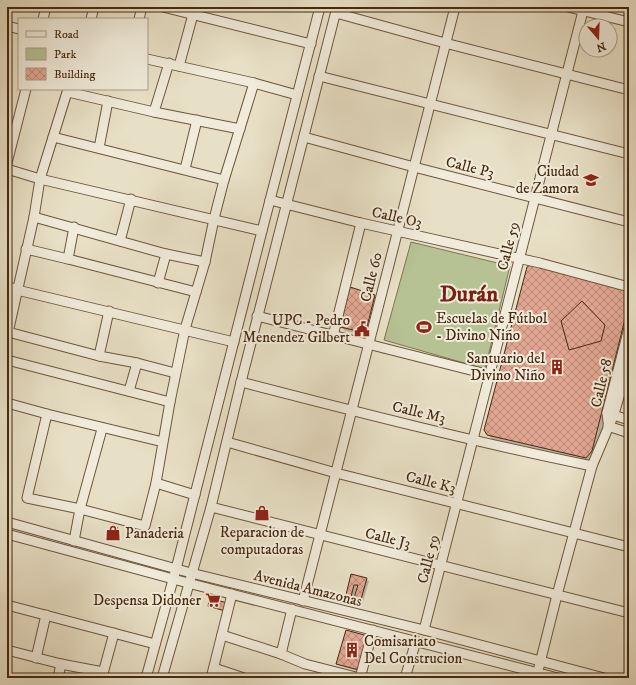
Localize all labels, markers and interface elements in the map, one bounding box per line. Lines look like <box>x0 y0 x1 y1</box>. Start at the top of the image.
legend <box>18 18 148 90</box>
north arrow <box>578 18 618 58</box>
text: Road <box>54 27 79 42</box>
text: N <box>594 38 607 55</box>
text: Park <box>54 47 76 62</box>
text: Building <box>54 67 95 82</box>
street label: Calle P3 <box>444 152 496 183</box>
place label: Ciudad de Zamora <box>516 162 580 198</box>
school or university icon: Ciudad de Zamora <box>582 171 600 189</box>
street label: Calle O3 <box>370 202 424 232</box>
street label: Calle 59 <box>493 220 524 273</box>
street label: Calle 60 <box>356 250 387 304</box>
district label: Durán <box>440 280 499 309</box>
place label: Escuelas de Fútbol - Divino Niño <box>436 309 548 345</box>
place label: UPC - Pedro Menendez Gilbert <box>243 311 350 347</box>
sports icon: Escuelas de Fútbol - Divino Niño <box>415 318 433 336</box>
public building icon: UPC - Pedro Menendez Gilbert <box>353 320 371 338</box>
place label: Santuario del Divino Niño <box>466 349 545 385</box>
street label: Calle 58 <box>587 357 616 409</box>
building icon: Santuario del Divino Niño <box>548 358 566 376</box>
street label: Calle M3 <box>390 397 447 428</box>
street label: Calle K3 <box>404 467 458 498</box>
shop icon: Reparacion de computadoras <box>253 504 271 522</box>
place label: Reparacion de computadoras <box>220 523 304 559</box>
shop icon: Panaderia <box>104 524 122 542</box>
place label: Panaderia <box>125 524 184 543</box>
street label: Calle J3 <box>363 524 413 553</box>
street label: Calle 59 <box>413 533 444 586</box>
street label: Avenida Amazonas <box>252 566 364 611</box>
place label: Despensa Didoner <box>93 591 201 610</box>
supermarket icon: Despensa Didoner <box>204 591 222 609</box>
place label: Comisariato Del Construcion <box>364 632 462 668</box>
building icon: Comisariato Del Construcion <box>343 641 361 659</box>

